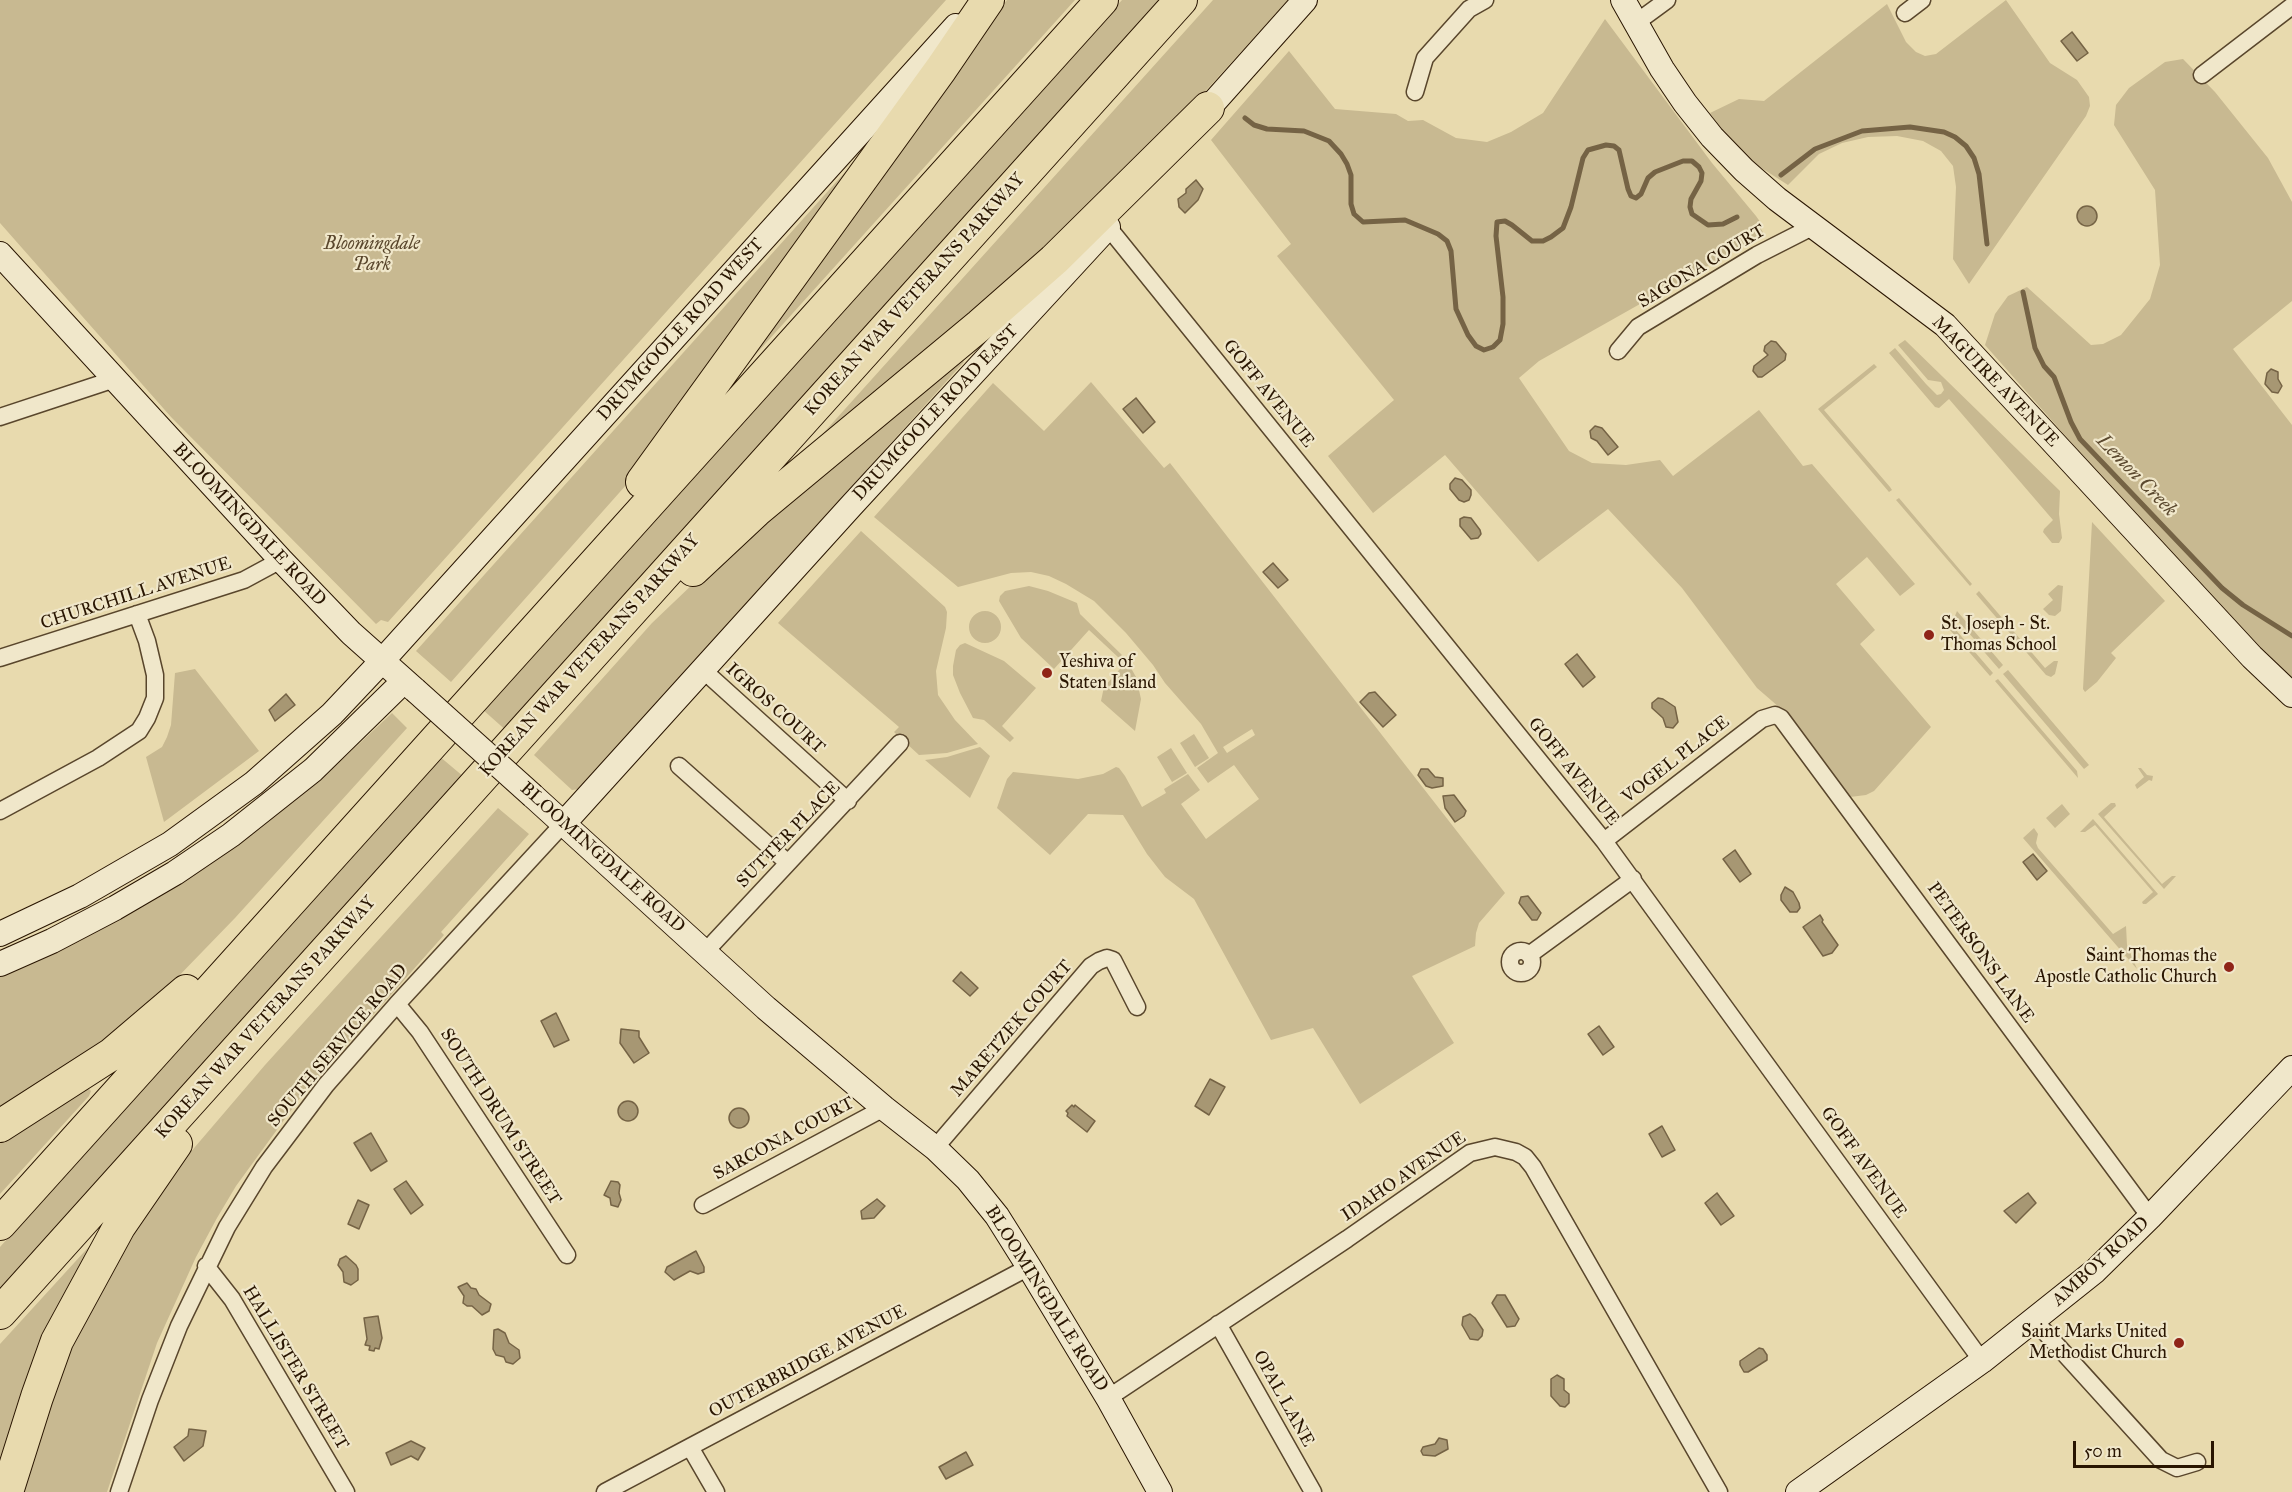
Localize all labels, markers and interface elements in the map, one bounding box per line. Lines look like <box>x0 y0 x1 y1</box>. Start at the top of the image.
street label: KOREAN WAR VETERANS PARKWAY <box>800 169 1030 421</box>
street label: SAGONA COURT <box>1634 221 1770 313</box>
park label: Bloomingdale Park <box>324 234 420 276</box>
street label: DRUMGOOLE ROAD WEST <box>593 234 769 426</box>
street label: MAGUIRE AVENUE <box>1927 312 2063 452</box>
street label: DRUMGOOLE ROAD EAST <box>849 321 1023 505</box>
street label: GOFF AVENUE <box>1218 336 1318 452</box>
water label: Lemon Creek <box>2091 430 2181 522</box>
street label: BLOOMINGDALE ROAD <box>168 439 330 611</box>
street label: KOREAN WAR VETERANS PARKWAY <box>475 530 705 782</box>
street label: CHURCHILL AVENUE <box>38 553 234 635</box>
place label: St. Joseph - St. Thomas School <box>1941 614 2057 656</box>
marker: St. Joseph - St. Thomas School <box>1922 628 1936 642</box>
place label: Yeshiva of Staten Island <box>1059 652 1156 694</box>
street label: IGROS COURT <box>721 659 829 759</box>
marker: Yeshiva of Staten Island <box>1040 666 1054 680</box>
street label: VOGEL PLACE <box>1618 711 1734 809</box>
street label: GOFF AVENUE <box>1523 714 1623 830</box>
street label: SUTTER PLACE <box>733 777 845 893</box>
street label: BLOOMINGDALE ROAD <box>515 778 689 938</box>
street label: PETERSONS LANE <box>1922 879 2038 1027</box>
street label: KOREAN WAR VETERANS PARKWAY <box>151 892 381 1144</box>
place label: Saint Thomas the Apostle Catholic Church <box>2035 946 2217 988</box>
street label: MARETZEK COURT <box>947 956 1077 1102</box>
street label: SOUTH SERVICE ROAD <box>264 960 412 1132</box>
marker: Saint Thomas the Apostle Catholic Church <box>2222 960 2236 974</box>
street label: SOUTH DRUM STREET <box>435 1025 565 1209</box>
street label: SARCONA COURT <box>710 1093 858 1185</box>
street label: GOFF AVENUE <box>1815 1103 1911 1223</box>
street label: IDAHO AVENUE <box>1338 1127 1470 1227</box>
street label: BLOOMINGDALE ROAD <box>980 1202 1112 1396</box>
street label: AMBOY ROAD <box>2048 1213 2154 1311</box>
street label: HALLISTER STREET <box>237 1282 353 1454</box>
street label: OUTERBRIDGE AVENUE <box>706 1301 910 1423</box>
place label: Saint Marks United Methodist Church <box>2021 1322 2167 1364</box>
marker: Saint Marks United Methodist Church <box>2172 1336 2186 1350</box>
street label: OPAL LANE <box>1248 1347 1318 1451</box>
scale bar <box>2076 1429 2217 1467</box>
text: 50 m <box>2084 1440 2122 1462</box>

